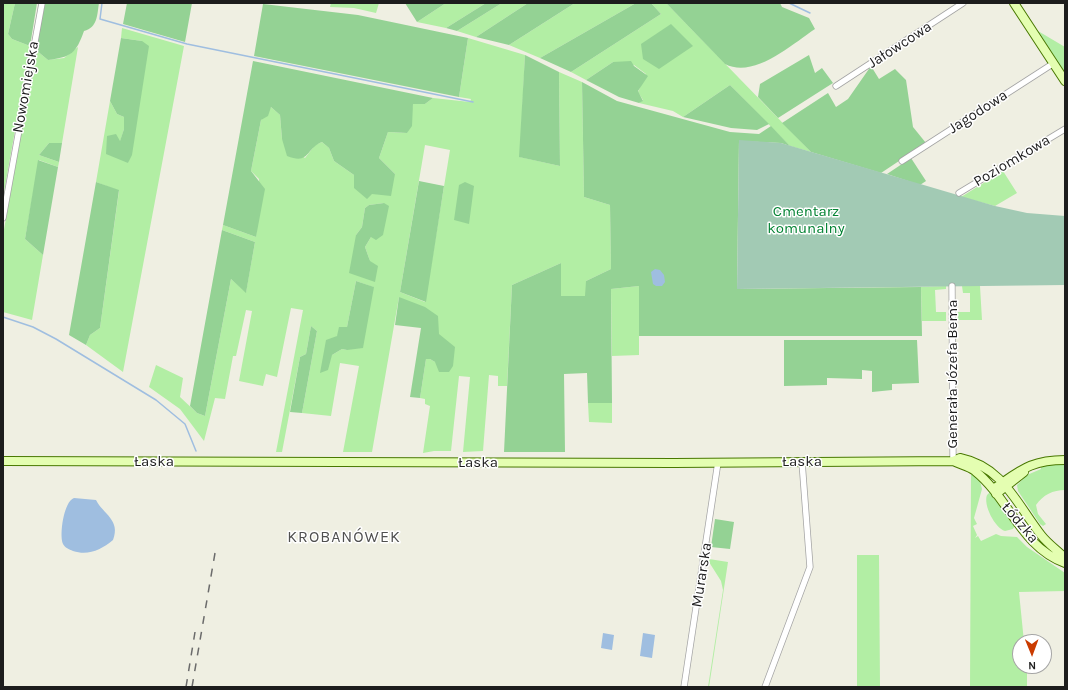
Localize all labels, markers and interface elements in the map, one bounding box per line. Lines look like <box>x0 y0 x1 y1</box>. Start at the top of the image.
street label: Jałowcowa <box>865 18 935 72</box>
street label: Nowomiejska <box>9 40 43 134</box>
street label: Jagodowa <box>945 86 1011 138</box>
street label: Poziomkowa <box>970 131 1054 191</box>
park label: Cmentarz komunalny <box>767 203 845 238</box>
street label: Generała Józefa Bema <box>944 299 962 449</box>
street label: Łaska <box>134 453 174 471</box>
street label: Łaska <box>782 453 822 471</box>
street label: Łaska <box>458 454 498 472</box>
street label: Łódzka <box>998 499 1042 547</box>
district label: KROBANÓWEK <box>287 527 401 547</box>
street label: Murarska <box>688 541 716 609</box>
north arrow <box>1012 634 1052 674</box>
text: N <box>1028 659 1036 672</box>

